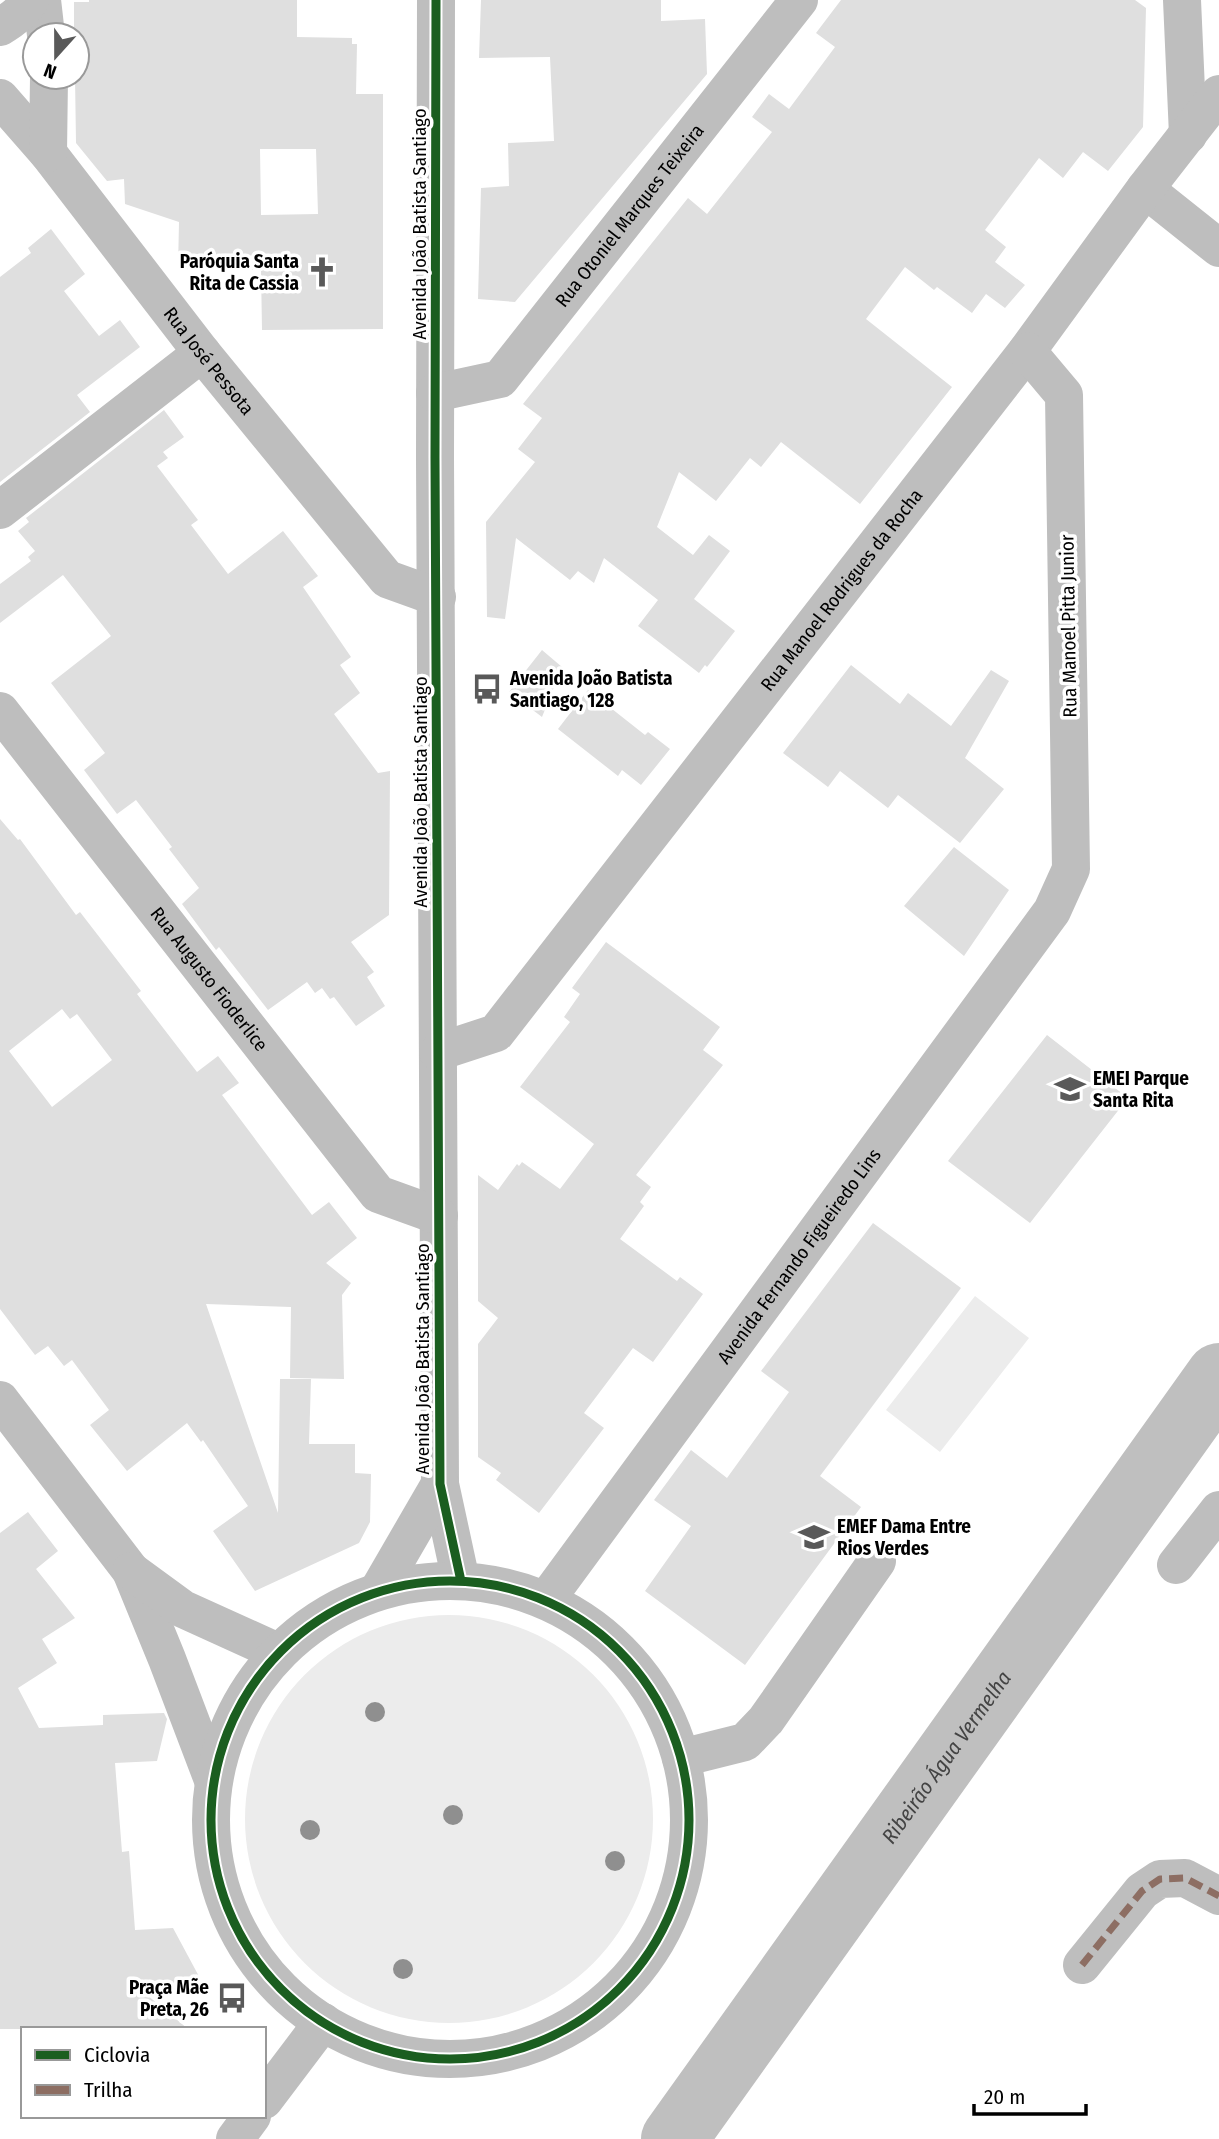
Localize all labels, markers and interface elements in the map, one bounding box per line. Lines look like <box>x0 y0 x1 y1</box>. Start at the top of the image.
north arrow <box>21 21 91 91</box>
text: N <box>41 59 60 84</box>
street label: Avenida João Batista Santiago <box>408 108 431 340</box>
street label: Rua Otoniel Marques Teixeira <box>550 120 709 312</box>
place label: Paróquia Santa Rita de Cassia <box>180 250 299 295</box>
church icon: Paróquia Santa Rita de Cassia <box>305 255 339 289</box>
street label: Rua José Pessota <box>159 303 259 420</box>
street label: Rua Manoel Rodrigues da Rocha <box>756 484 927 695</box>
street label: Rua Manoel Pitta Junior <box>1055 534 1082 718</box>
place label: Avenida João Batista Santiago, 128 <box>509 667 672 712</box>
bus stop icon: Avenida João Batista Santiago, 128 <box>470 672 504 706</box>
street label: Avenida João Batista Santiago <box>409 676 432 908</box>
street label: Rua Augusto Fioderlice <box>146 902 273 1056</box>
place label: EMEI Parque Santa Rita <box>1093 1067 1189 1112</box>
school or university icon: EMEI Parque Santa Rita <box>1053 1072 1087 1106</box>
street label: Avenida Fernando Figueiredo Lins <box>713 1144 886 1368</box>
street label: Avenida João Batista Santiago <box>411 1243 434 1475</box>
place label: EMEF Dama Entre Rios Verdes <box>837 1515 971 1560</box>
school or university icon: EMEF Dama Entre Rios Verdes <box>797 1520 831 1554</box>
water label: Ribeirão Água Vermelha <box>876 1666 1017 1849</box>
place label: Praça Mãe Preta, 26 <box>129 1976 209 2021</box>
bus stop icon: Praça Mãe Preta, 26 <box>215 1981 249 2015</box>
legend <box>21 2027 266 2118</box>
text: Ciclovia <box>84 2042 150 2068</box>
scale bar <box>974 2072 1086 2116</box>
text: Trilha <box>84 2077 133 2103</box>
text: 20 m <box>984 2084 1025 2110</box>

